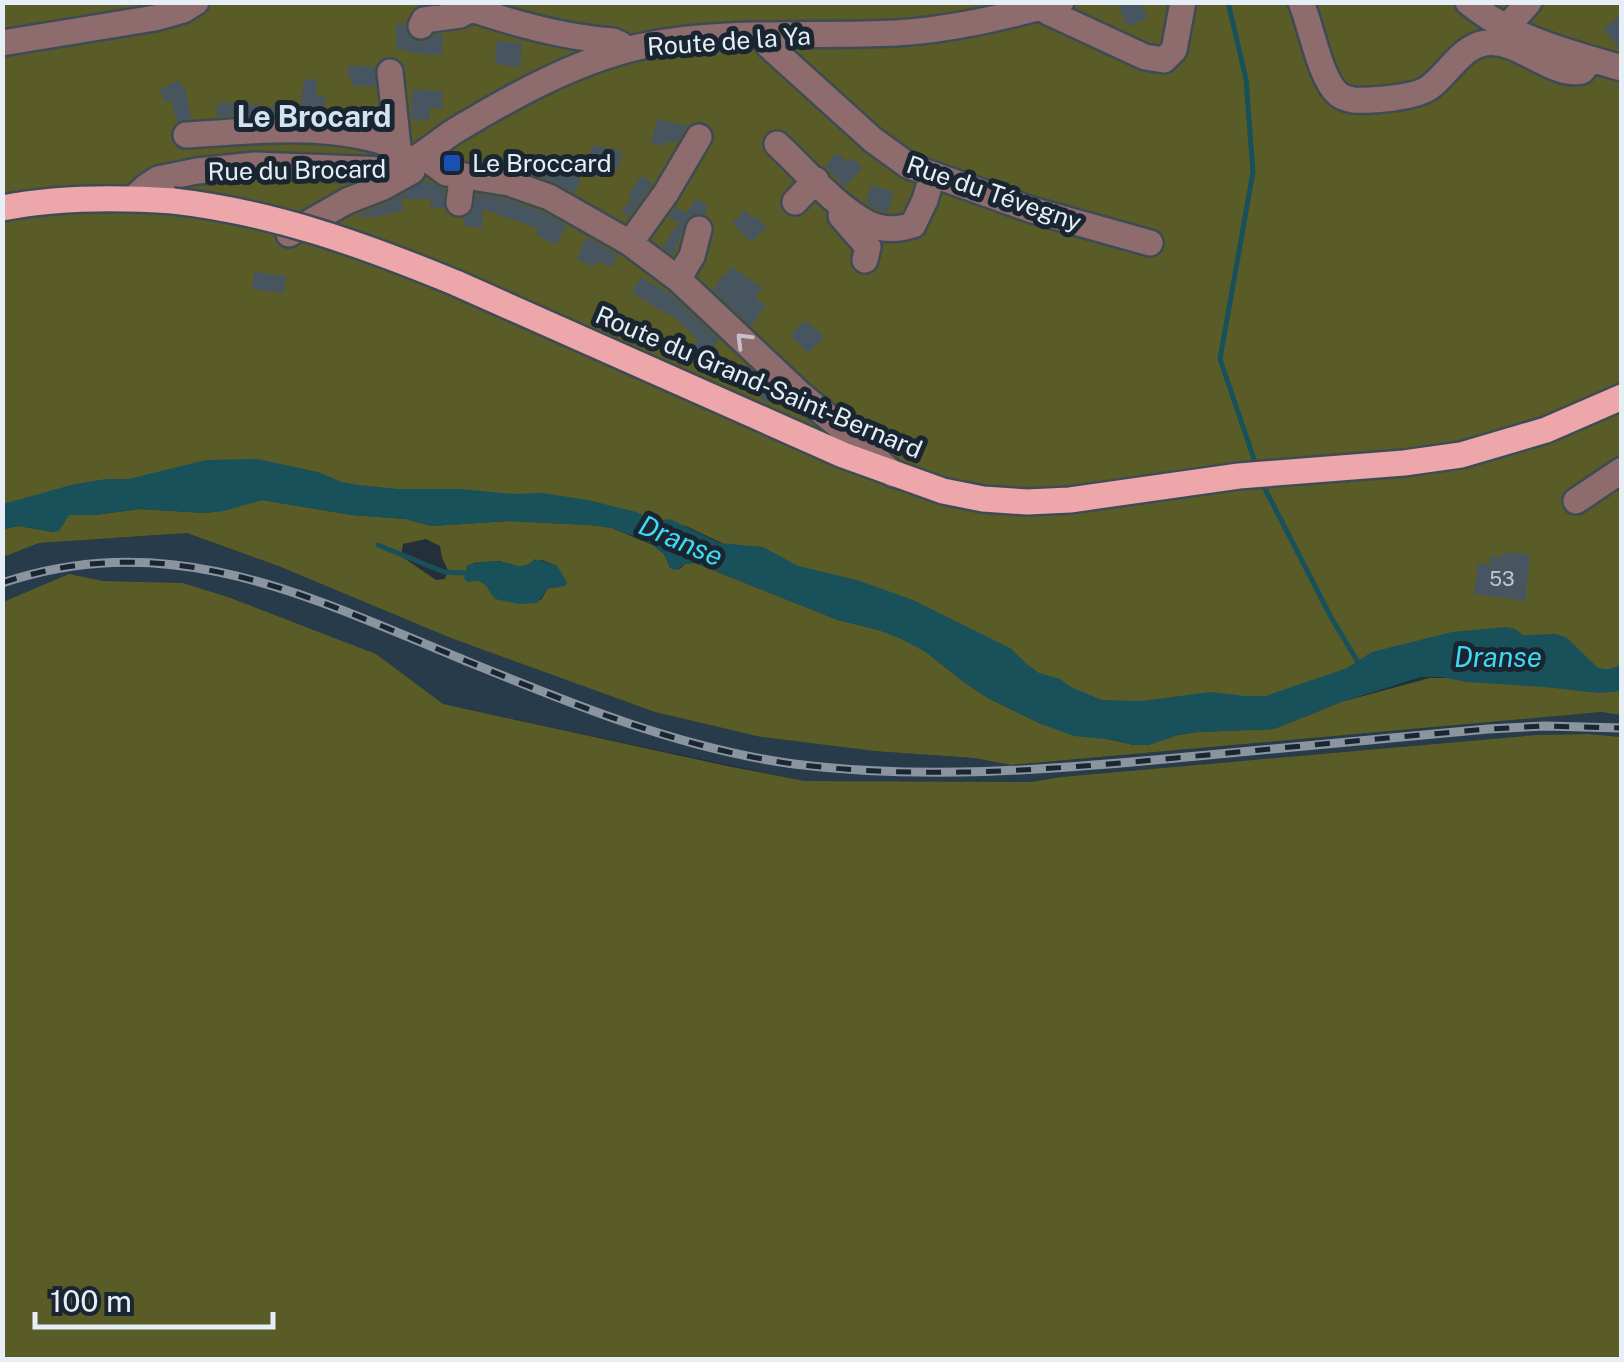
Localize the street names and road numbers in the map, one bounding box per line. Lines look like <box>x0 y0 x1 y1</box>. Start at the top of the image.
street label: Route de la Ya <box>646 20 812 62</box>
street label: Rue du Tévegny <box>903 149 1085 237</box>
street label: Rue du Brocard <box>207 153 387 187</box>
street label: Route du Grand-Saint-Bernard <box>591 299 927 465</box>

